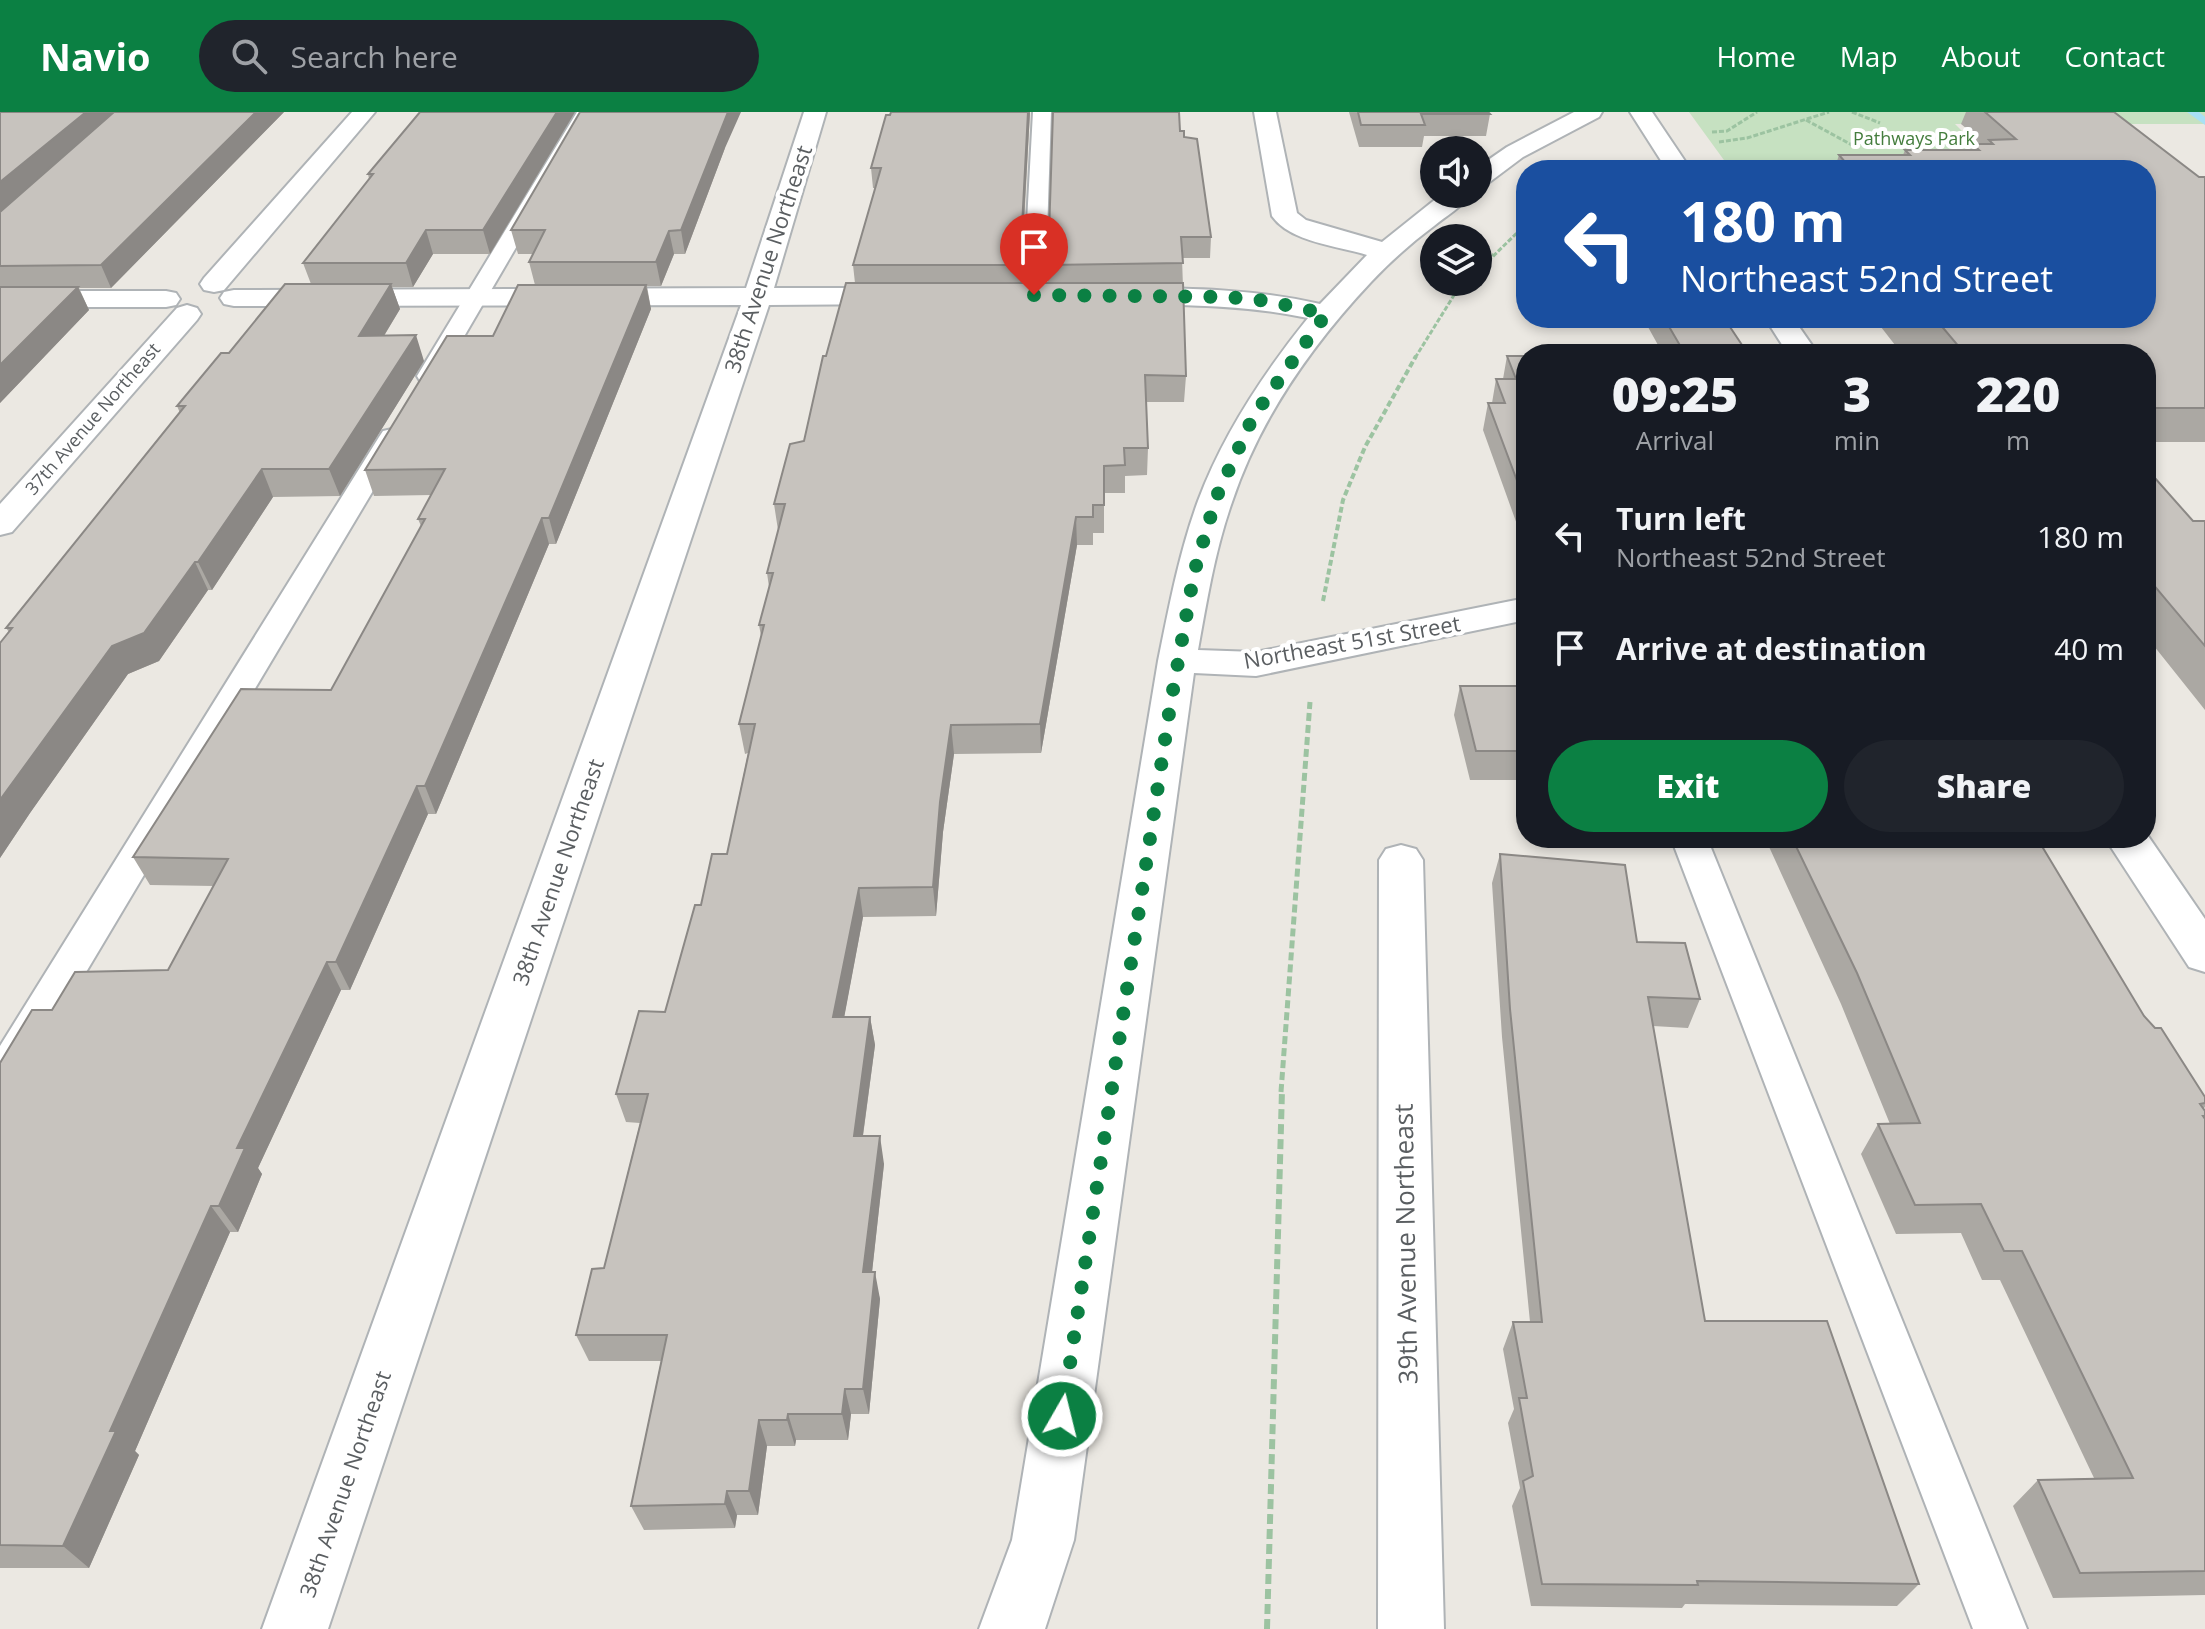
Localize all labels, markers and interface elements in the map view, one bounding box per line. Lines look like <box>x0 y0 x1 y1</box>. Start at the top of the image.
search box <box>199 20 759 92</box>
text: Navio <box>40 30 151 82</box>
icon: search <box>227 34 271 78</box>
text: Search here <box>291 36 458 77</box>
text: Home <box>1717 37 1796 75</box>
text: Map <box>1840 37 1898 75</box>
text: About <box>1942 37 2020 75</box>
text: Contact <box>2064 37 2165 75</box>
park label: Pathways Park <box>1853 126 1976 150</box>
map controls <box>1420 136 1492 296</box>
button: sound <box>1420 136 1492 208</box>
street label: 38th Avenue Northeast <box>716 141 818 376</box>
text: 180 m <box>1680 182 1846 258</box>
icon: left <box>1548 192 1652 296</box>
pin <box>1000 213 1068 295</box>
button: layers <box>1420 224 1492 296</box>
icon: arrive <box>1012 225 1056 269</box>
text: Northeast 52nd Street <box>1680 254 2053 303</box>
street label: 37th Avenue Northeast <box>19 337 165 500</box>
text: 09:25 <box>1612 361 1738 426</box>
text: 3 <box>1843 361 1871 426</box>
text: 220 <box>1976 361 2060 426</box>
text: Arrival <box>1636 422 1714 458</box>
text: min <box>1834 422 1880 458</box>
text: m <box>2006 422 2030 458</box>
text: Turn left <box>1616 498 1746 539</box>
icon: left <box>1548 514 1592 558</box>
text: 180 m <box>2037 516 2124 557</box>
text: Northeast 52nd Street <box>1616 539 1885 575</box>
street label: Northeast 51st Street <box>1241 607 1463 675</box>
icon: arrive <box>1548 626 1592 670</box>
text: Arrive at destination <box>1616 628 1927 669</box>
text: 40 m <box>2054 628 2124 669</box>
button: Exit <box>1548 740 1828 832</box>
button: Share <box>1844 740 2124 832</box>
street label: 38th Avenue Northeast <box>504 754 610 989</box>
street label: 39th Avenue Northeast <box>1385 1103 1425 1385</box>
street label: 38th Avenue Northeast <box>291 1366 397 1601</box>
position arrow <box>1020 1374 1104 1458</box>

